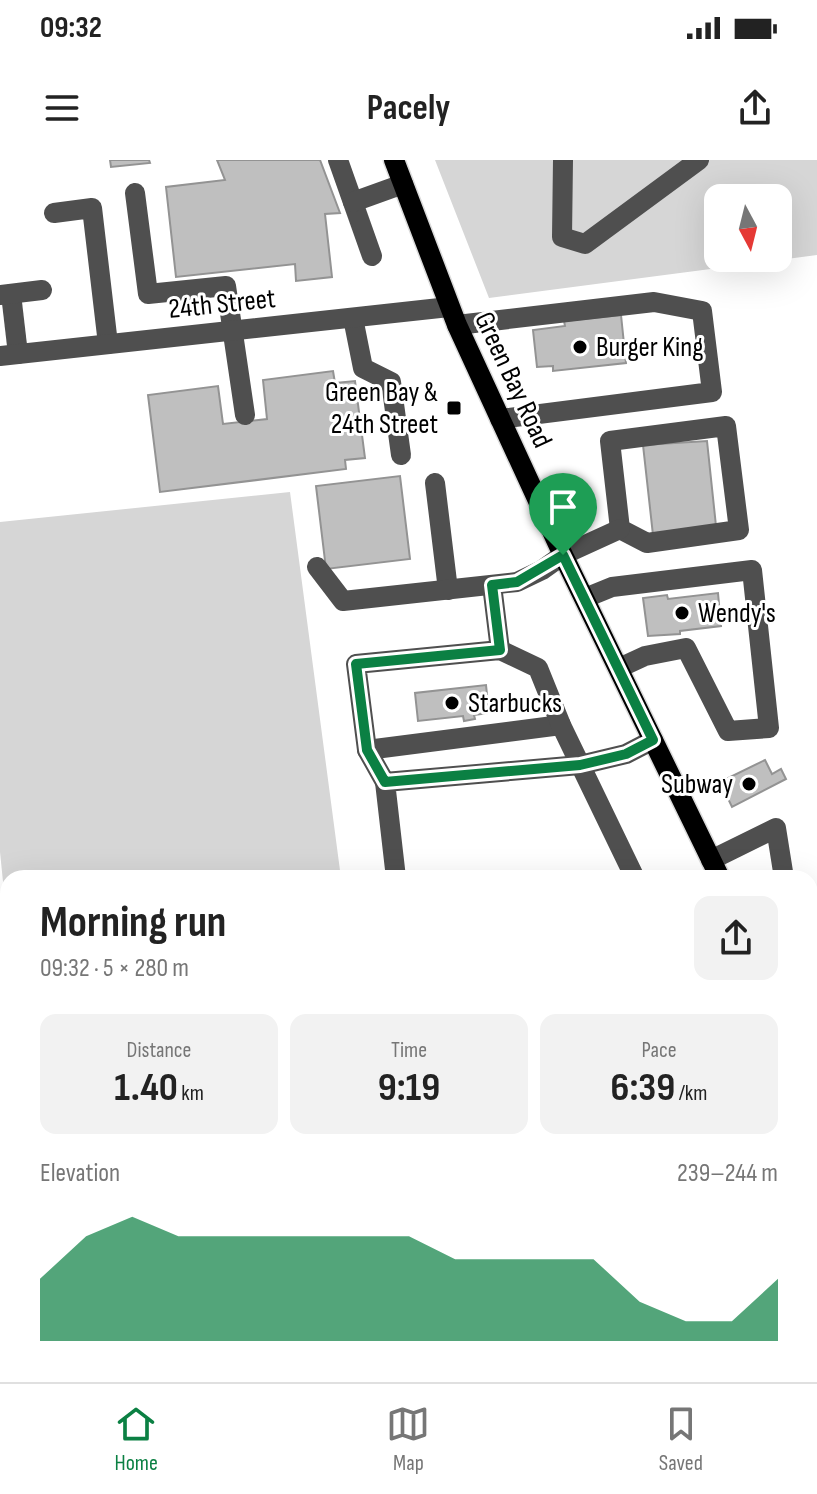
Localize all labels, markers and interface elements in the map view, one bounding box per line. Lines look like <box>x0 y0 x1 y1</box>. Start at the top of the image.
text: 09:32 <box>40 10 102 46</box>
icon: menu <box>40 86 84 130</box>
icon: share <box>733 86 777 130</box>
text: Pacely <box>367 87 450 130</box>
north arrow <box>704 184 792 272</box>
map controls <box>704 184 792 272</box>
street label: 24th Street <box>167 282 277 326</box>
street label: Green Bay Road <box>467 307 559 453</box>
place label: Burger King <box>596 331 703 364</box>
marker: Burger King <box>571 338 589 356</box>
place label: Green Bay & 24th Street <box>325 376 438 441</box>
marker: Green Bay & 24th Street <box>445 399 463 417</box>
pin <box>529 473 597 555</box>
icon: arrive <box>541 485 585 529</box>
place label: Wendy's <box>698 597 776 630</box>
marker: Wendy's <box>673 604 691 622</box>
place label: Starbucks <box>468 687 562 720</box>
marker: Starbucks <box>443 694 461 712</box>
place label: Subway <box>661 768 733 801</box>
marker: Subway <box>740 775 758 793</box>
text: Morning run <box>40 896 226 949</box>
button: share <box>694 896 778 980</box>
text: 09:32 · 5 × 280 m <box>40 953 189 984</box>
text: Distance <box>127 1037 191 1064</box>
text: Time <box>391 1037 427 1064</box>
text: Pace <box>641 1037 677 1064</box>
text: 1.40 <box>114 1064 178 1112</box>
text: 9:19 <box>378 1064 440 1112</box>
text: 6:39 <box>611 1064 675 1112</box>
text: km <box>178 1080 204 1107</box>
text: /km <box>675 1080 707 1107</box>
text: Elevation <box>40 1158 120 1189</box>
text: 239–244 m <box>677 1158 778 1189</box>
tab: Home <box>114 1402 158 1477</box>
tab: Map <box>386 1402 430 1477</box>
tab: Saved <box>659 1402 703 1477</box>

